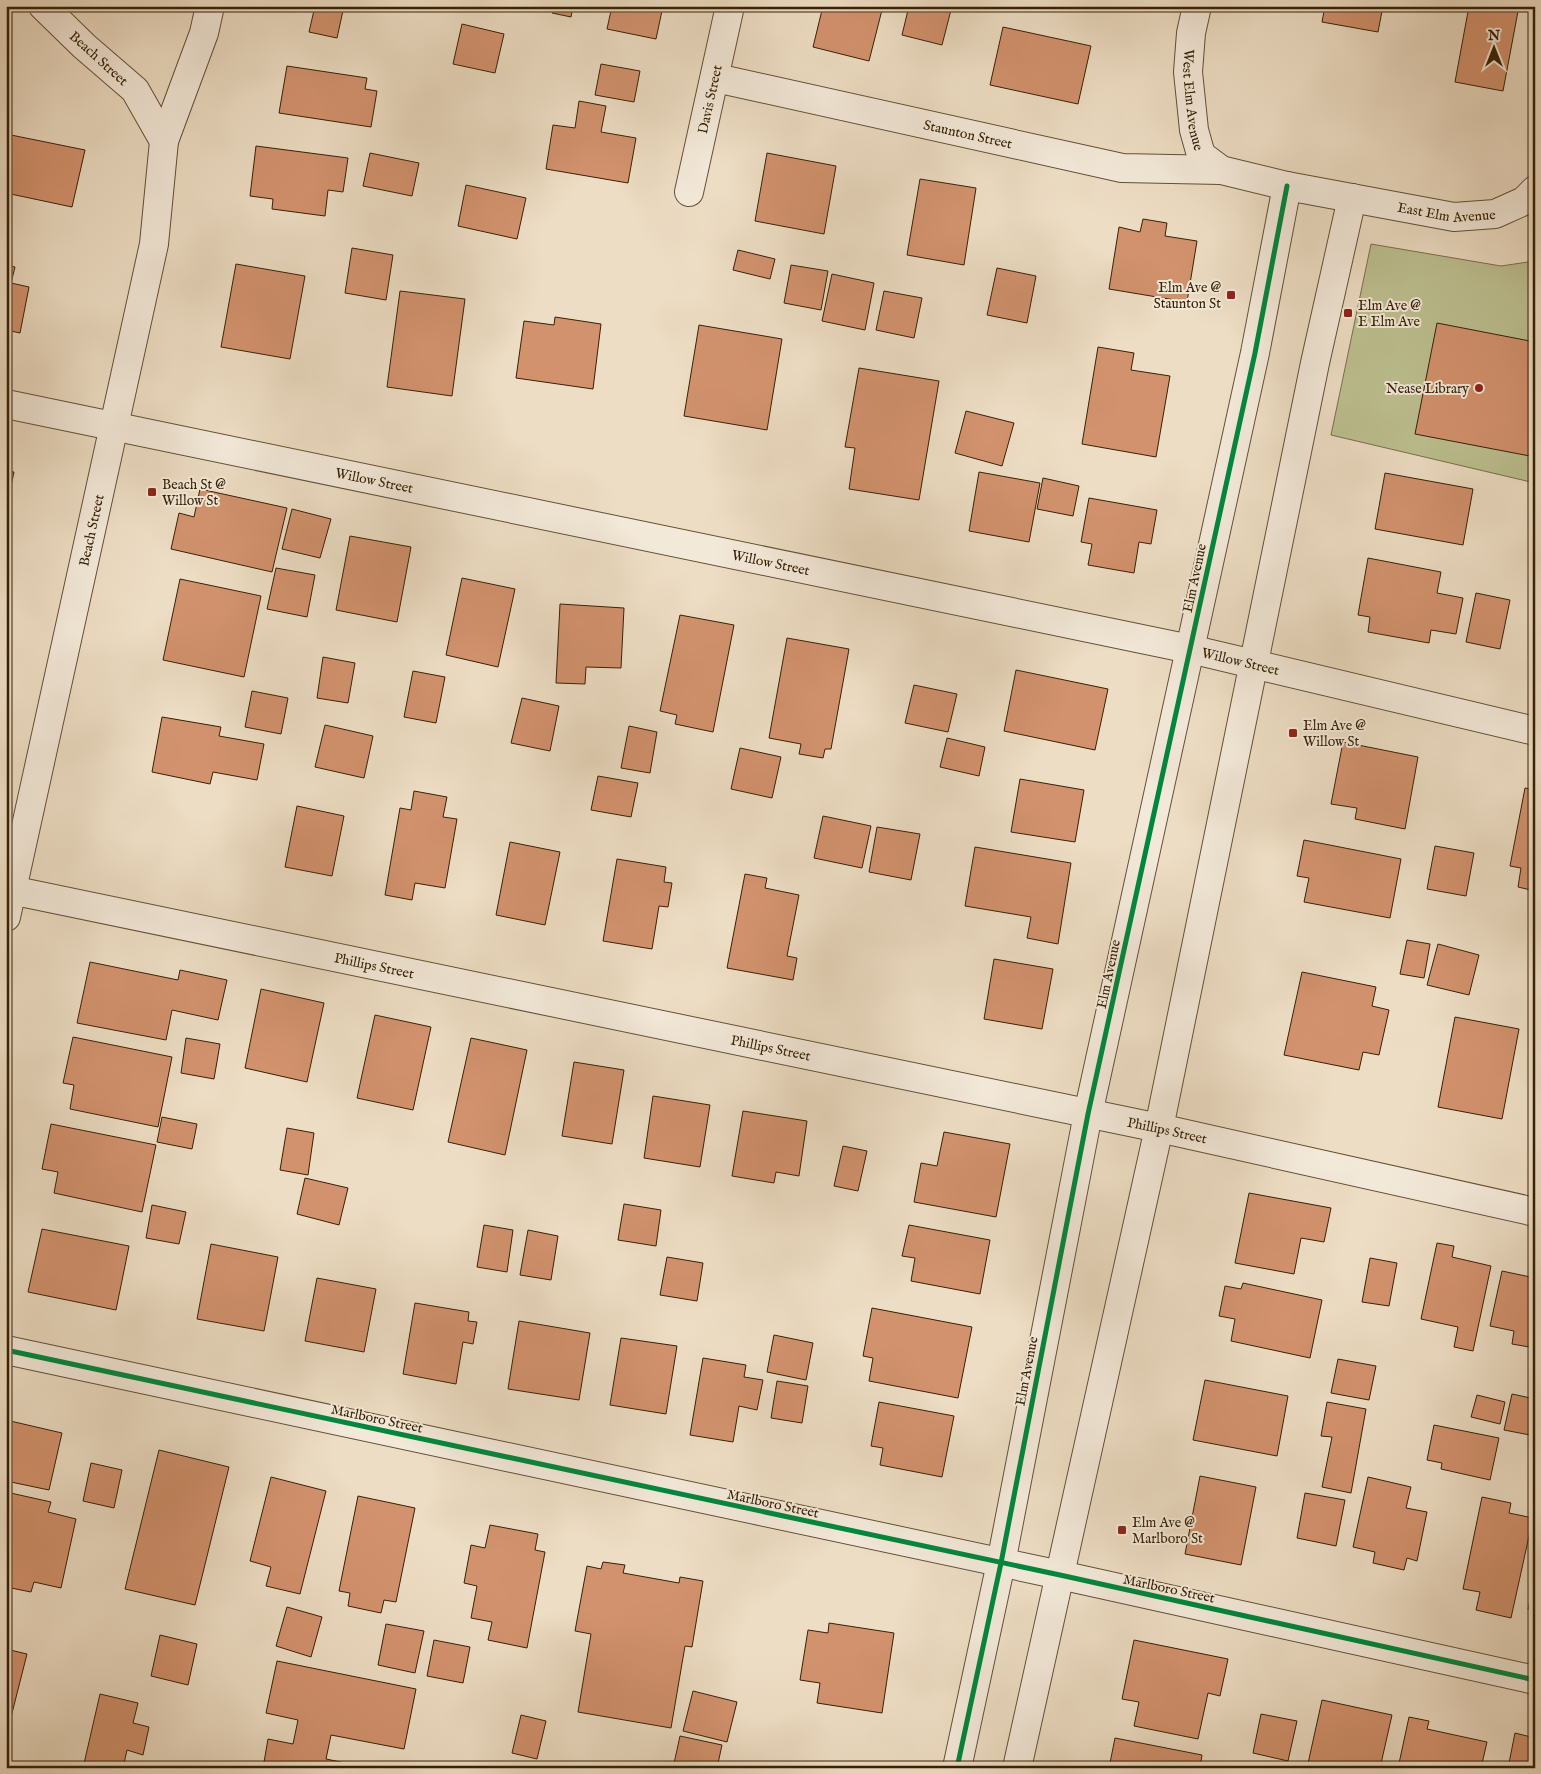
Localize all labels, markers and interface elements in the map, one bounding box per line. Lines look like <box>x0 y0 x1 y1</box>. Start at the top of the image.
north arrow <box>1468 22 1518 72</box>
text: N <box>1487 27 1500 45</box>
street label: Beach Street <box>65 28 132 90</box>
street label: West Elm Avenue <box>1178 48 1208 153</box>
street label: Davis Street <box>694 63 727 136</box>
street label: Staunton Street <box>922 116 1014 153</box>
street label: East Elm Avenue <box>1396 199 1497 227</box>
place label: Elm Ave @ Staunton St <box>1154 279 1221 313</box>
marker: Elm Ave @ Staunton St <box>1225 289 1237 301</box>
place label: Elm Ave @ E Elm Ave <box>1358 297 1421 331</box>
marker: Elm Ave @ E Elm Ave <box>1342 307 1354 319</box>
place label: Nease Library <box>1386 380 1469 398</box>
marker: Nease Library <box>1473 382 1485 394</box>
street label: Willow Street <box>333 464 415 498</box>
place label: Beach St @ Willow St <box>162 476 226 510</box>
marker: Beach St @ Willow St <box>146 486 158 498</box>
street label: Beach Street <box>75 493 109 568</box>
street label: Elm Avenue <box>1179 541 1211 614</box>
street label: Willow Street <box>730 546 811 580</box>
street label: Willow Street <box>1200 644 1281 680</box>
place label: Elm Ave @ Willow St <box>1303 717 1366 751</box>
marker: Elm Ave @ Willow St <box>1287 727 1299 739</box>
street label: Elm Avenue <box>1093 937 1125 1010</box>
street label: Phillips Street <box>332 949 416 983</box>
street label: Phillips Street <box>729 1031 812 1066</box>
street label: Phillips Street <box>1126 1114 1209 1148</box>
street label: Elm Avenue <box>1011 1334 1043 1407</box>
street label: Marlboro Street <box>329 1400 425 1438</box>
street label: Marlboro Street <box>725 1485 821 1523</box>
place label: Elm Ave @ Marlboro St <box>1132 1514 1203 1548</box>
marker: Elm Ave @ Marlboro St <box>1116 1524 1128 1536</box>
street label: Marlboro Street <box>1121 1570 1217 1608</box>

